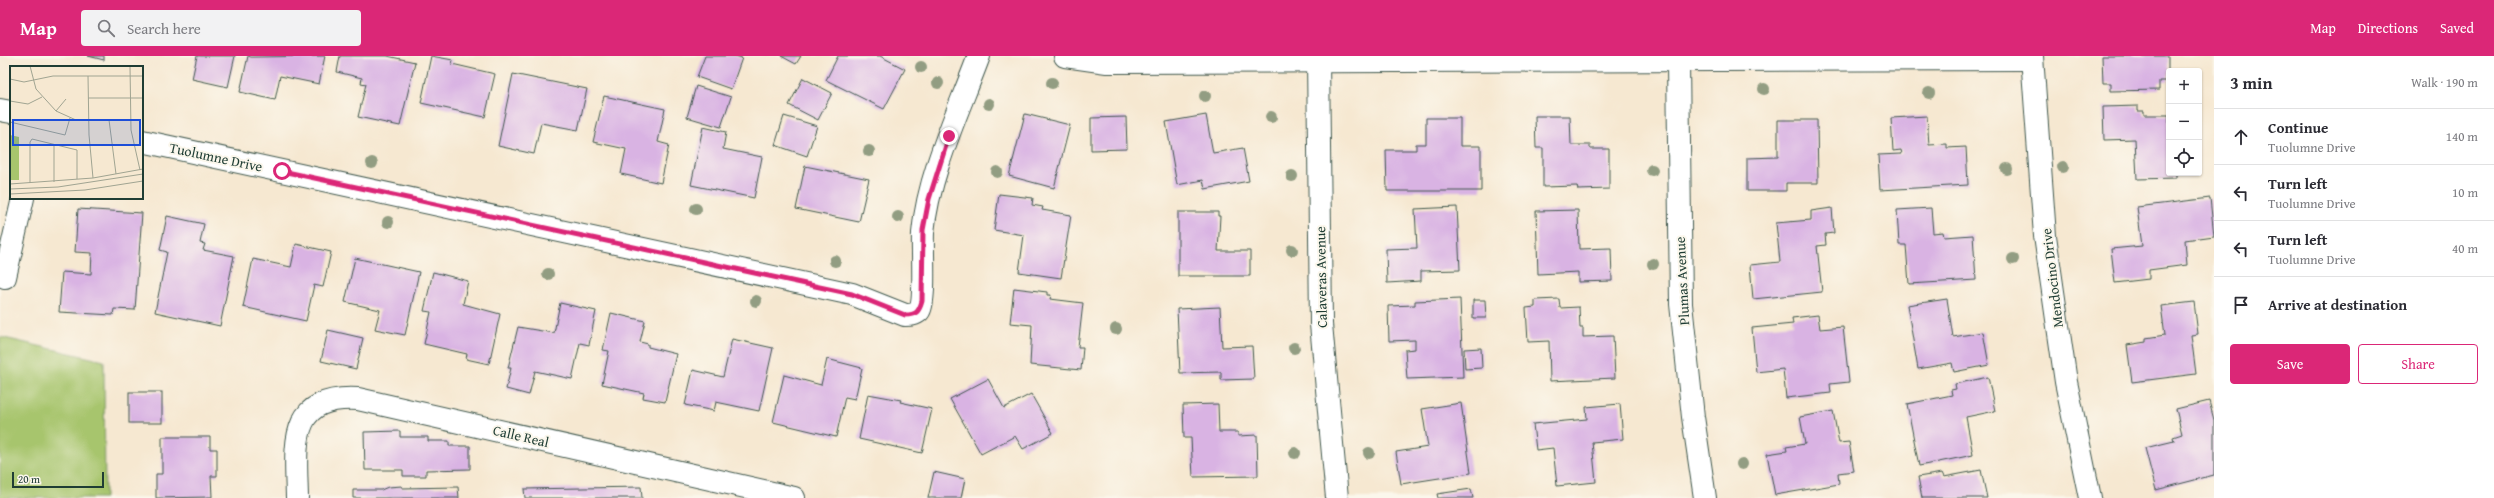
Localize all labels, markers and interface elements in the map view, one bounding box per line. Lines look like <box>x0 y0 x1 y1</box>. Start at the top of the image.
search box <box>81 10 361 46</box>
text: Map <box>20 14 57 42</box>
icon: search <box>95 17 117 39</box>
text: Search here <box>127 18 201 39</box>
text: Map <box>2310 18 2336 38</box>
text: Directions <box>2358 18 2418 38</box>
text: Saved <box>2440 18 2474 38</box>
inset map <box>10 66 143 199</box>
map controls <box>2166 68 2202 176</box>
button: + <box>2166 68 2202 104</box>
text: 3 min <box>2230 70 2272 95</box>
text: Walk · 190 m <box>2411 73 2478 92</box>
button: − <box>2166 104 2202 140</box>
text: Continue <box>2268 117 2329 138</box>
icon: ahead <box>2230 126 2252 148</box>
route end <box>940 127 958 145</box>
text: 140 m <box>2446 127 2478 146</box>
street label: Tuolumne Drive <box>168 137 265 177</box>
text: Tuolumne Drive <box>2268 138 2356 157</box>
button: locate <box>2166 140 2202 176</box>
route start <box>273 162 291 180</box>
text: Turn left <box>2268 173 2327 194</box>
icon: left <box>2230 182 2252 204</box>
text: 10 m <box>2452 183 2478 202</box>
text: Tuolumne Drive <box>2268 194 2356 213</box>
street label: Calaveras Avenue <box>1310 226 1332 328</box>
street label: Mendocino Drive <box>2036 227 2068 329</box>
text: Turn left <box>2268 229 2327 250</box>
street label: Plumas Avenue <box>1670 236 1694 326</box>
icon: left <box>2230 238 2252 260</box>
text: 40 m <box>2452 239 2478 258</box>
text: Tuolumne Drive <box>2268 250 2356 269</box>
icon: arrive <box>2230 294 2252 316</box>
text: Arrive at destination <box>2268 294 2407 315</box>
button: Save <box>2230 344 2350 384</box>
button: Share <box>2358 344 2478 384</box>
street label: Calle Real <box>491 420 551 452</box>
scale bar <box>12 470 104 489</box>
text: 20 m <box>18 471 40 487</box>

